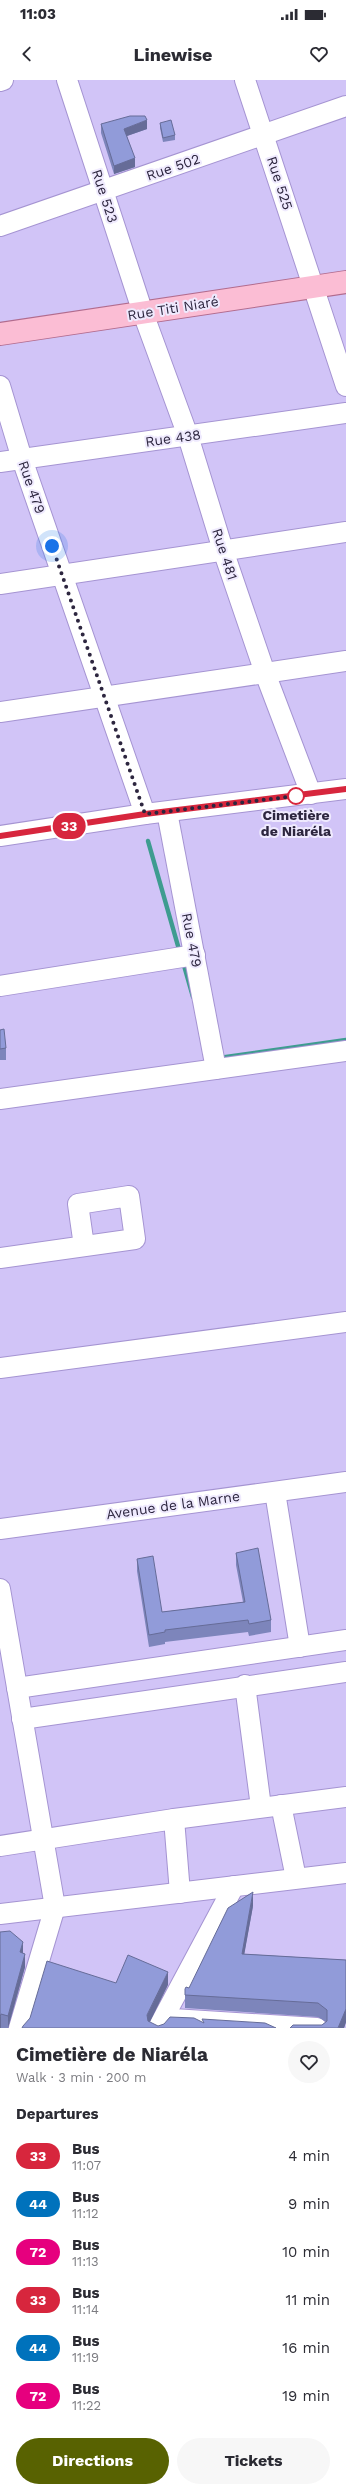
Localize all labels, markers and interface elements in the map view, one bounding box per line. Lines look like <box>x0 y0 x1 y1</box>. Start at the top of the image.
text: 11:03 <box>20 5 56 23</box>
icon: back <box>16 43 38 65</box>
icon: heart <box>308 43 330 65</box>
text: Linewise <box>134 44 212 65</box>
street label: Rue 502 <box>144 150 202 184</box>
street label: Rue 525 <box>264 154 296 212</box>
street label: Rue 523 <box>89 167 121 225</box>
street label: Rue Titi Niaré <box>126 293 220 323</box>
street label: Rue 438 <box>144 426 202 450</box>
street label: Rue 479 <box>15 458 49 516</box>
street label: Rue 481 <box>209 526 241 582</box>
your location <box>42 536 62 556</box>
marker: Cimetière de Niaréla <box>287 787 305 805</box>
place label: Cimetière de Niaréla <box>261 807 332 839</box>
line badge: 33 <box>51 813 87 839</box>
text: 33 <box>61 818 77 834</box>
street label: Rue 479 <box>179 911 205 969</box>
street label: Avenue de la Marne <box>105 1488 241 1522</box>
button: heart <box>288 2041 330 2083</box>
text: Cimetière de Niaréla <box>16 2043 208 2066</box>
text: Walk · 3 min · 200 m <box>16 2070 146 2085</box>
text: Departures <box>16 2105 99 2123</box>
text: Bus <box>72 2140 100 2158</box>
text: 4 min <box>288 2147 330 2165</box>
text: 33 <box>30 2148 46 2164</box>
text: 11:07 <box>72 2158 101 2173</box>
text: Bus <box>72 2188 100 2206</box>
text: 9 min <box>288 2195 330 2213</box>
text: 44 <box>29 2196 47 2212</box>
text: 11:12 <box>72 2206 99 2221</box>
text: Bus <box>72 2236 100 2254</box>
text: 10 min <box>282 2243 330 2261</box>
text: 72 <box>30 2244 46 2260</box>
text: 11:13 <box>72 2254 99 2269</box>
text: Bus <box>72 2284 100 2302</box>
text: 11 min <box>286 2291 330 2309</box>
text: 33 <box>30 2292 46 2308</box>
text: 11:14 <box>72 2302 99 2317</box>
text: Bus <box>72 2332 100 2350</box>
text: 16 min <box>282 2339 330 2357</box>
text: 44 <box>29 2340 47 2356</box>
text: 11:19 <box>72 2350 99 2365</box>
text: Bus <box>72 2380 100 2398</box>
text: 19 min <box>282 2387 330 2405</box>
text: 72 <box>30 2388 46 2404</box>
text: 11:22 <box>72 2398 101 2413</box>
button: Directions <box>16 2438 169 2484</box>
button: Tickets <box>177 2438 330 2484</box>

